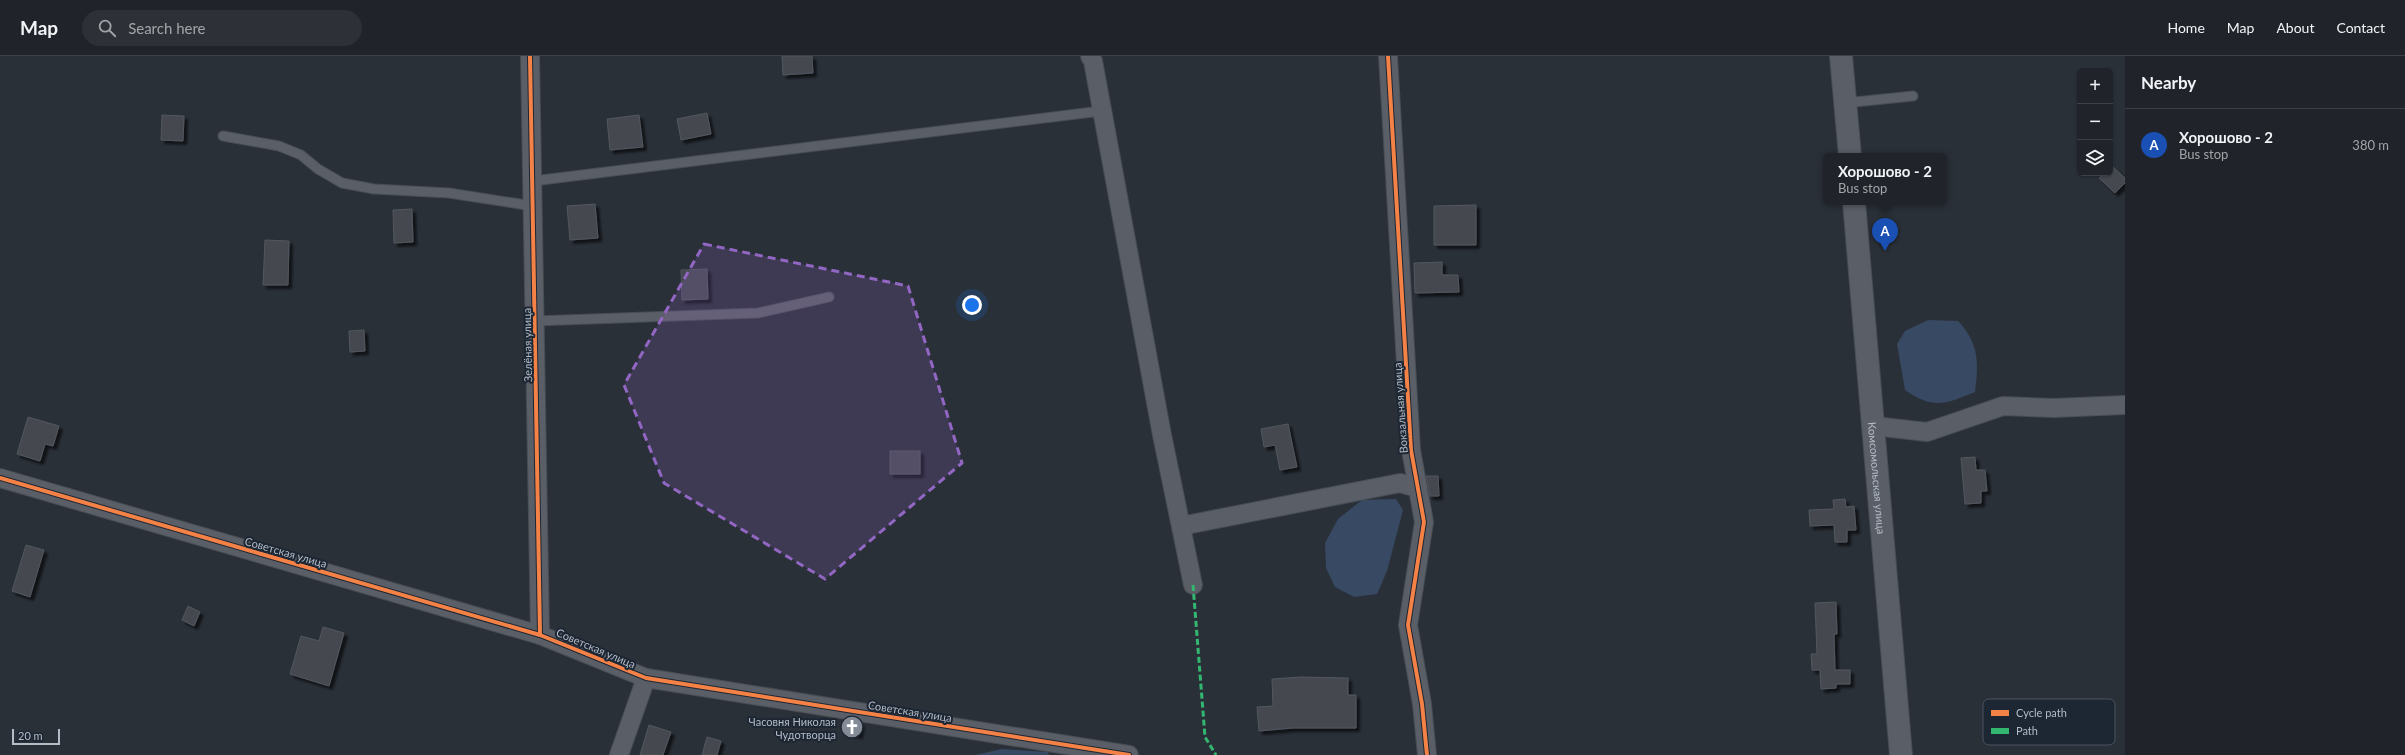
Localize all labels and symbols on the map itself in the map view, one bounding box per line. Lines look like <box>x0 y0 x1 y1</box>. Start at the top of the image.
pin: A <box>1872 218 1898 251</box>
your location <box>962 295 982 315</box>
street label: Зелёная улица <box>520 308 534 382</box>
street label: Вокзальная улица <box>1390 362 1410 454</box>
street label: Комсомольская улица <box>1866 421 1889 535</box>
street label: Советская улица <box>243 534 329 570</box>
street label: Советская улица <box>554 625 638 671</box>
street label: Советская улица <box>867 698 953 724</box>
legend <box>1983 699 2115 745</box>
text: Cycle path <box>2016 706 2067 719</box>
church icon: Часовня Николая Чудотворца <box>839 714 865 740</box>
place label: Часовня Николая Чудотворца <box>749 715 836 741</box>
text: Path <box>2016 724 2038 737</box>
scale bar <box>12 727 60 746</box>

